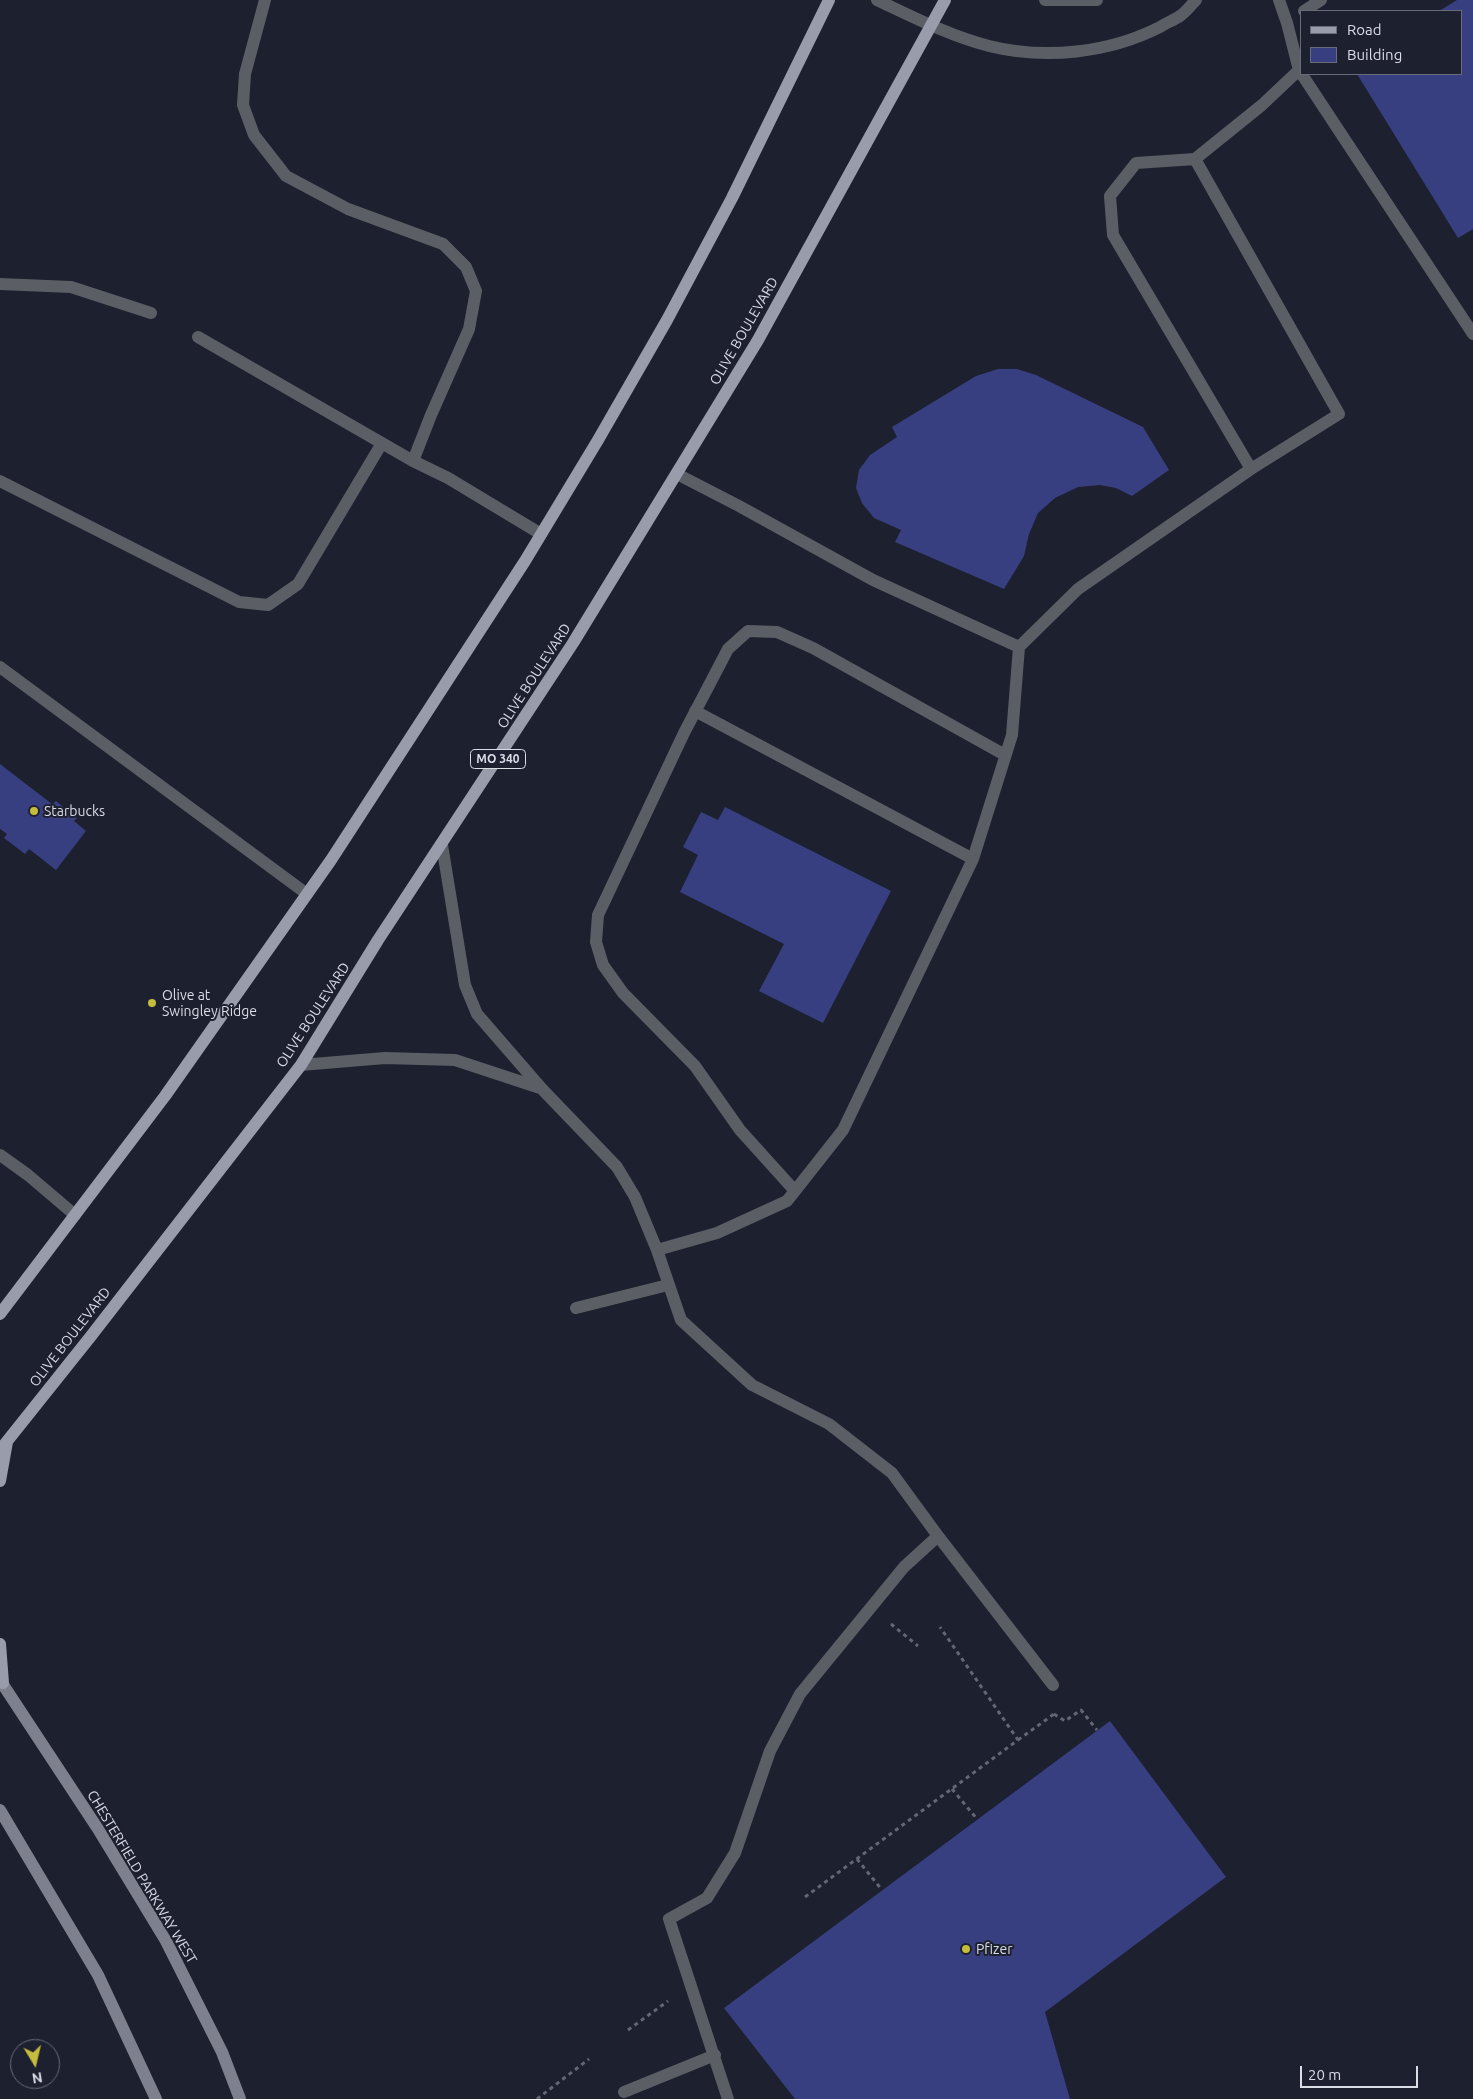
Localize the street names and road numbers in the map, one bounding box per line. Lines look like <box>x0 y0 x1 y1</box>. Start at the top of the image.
street label: OLIVE BOULEVARD <box>706 274 782 388</box>
street label: OLIVE BOULEVARD <box>494 620 574 732</box>
road number: MO 340 <box>470 750 526 769</box>
street label: OLIVE BOULEVARD <box>273 959 353 1071</box>
street label: OLIVE BOULEVARD <box>26 1284 114 1390</box>
street label: CHESTERFIELD PARKWAY WEST <box>83 1787 201 1967</box>

